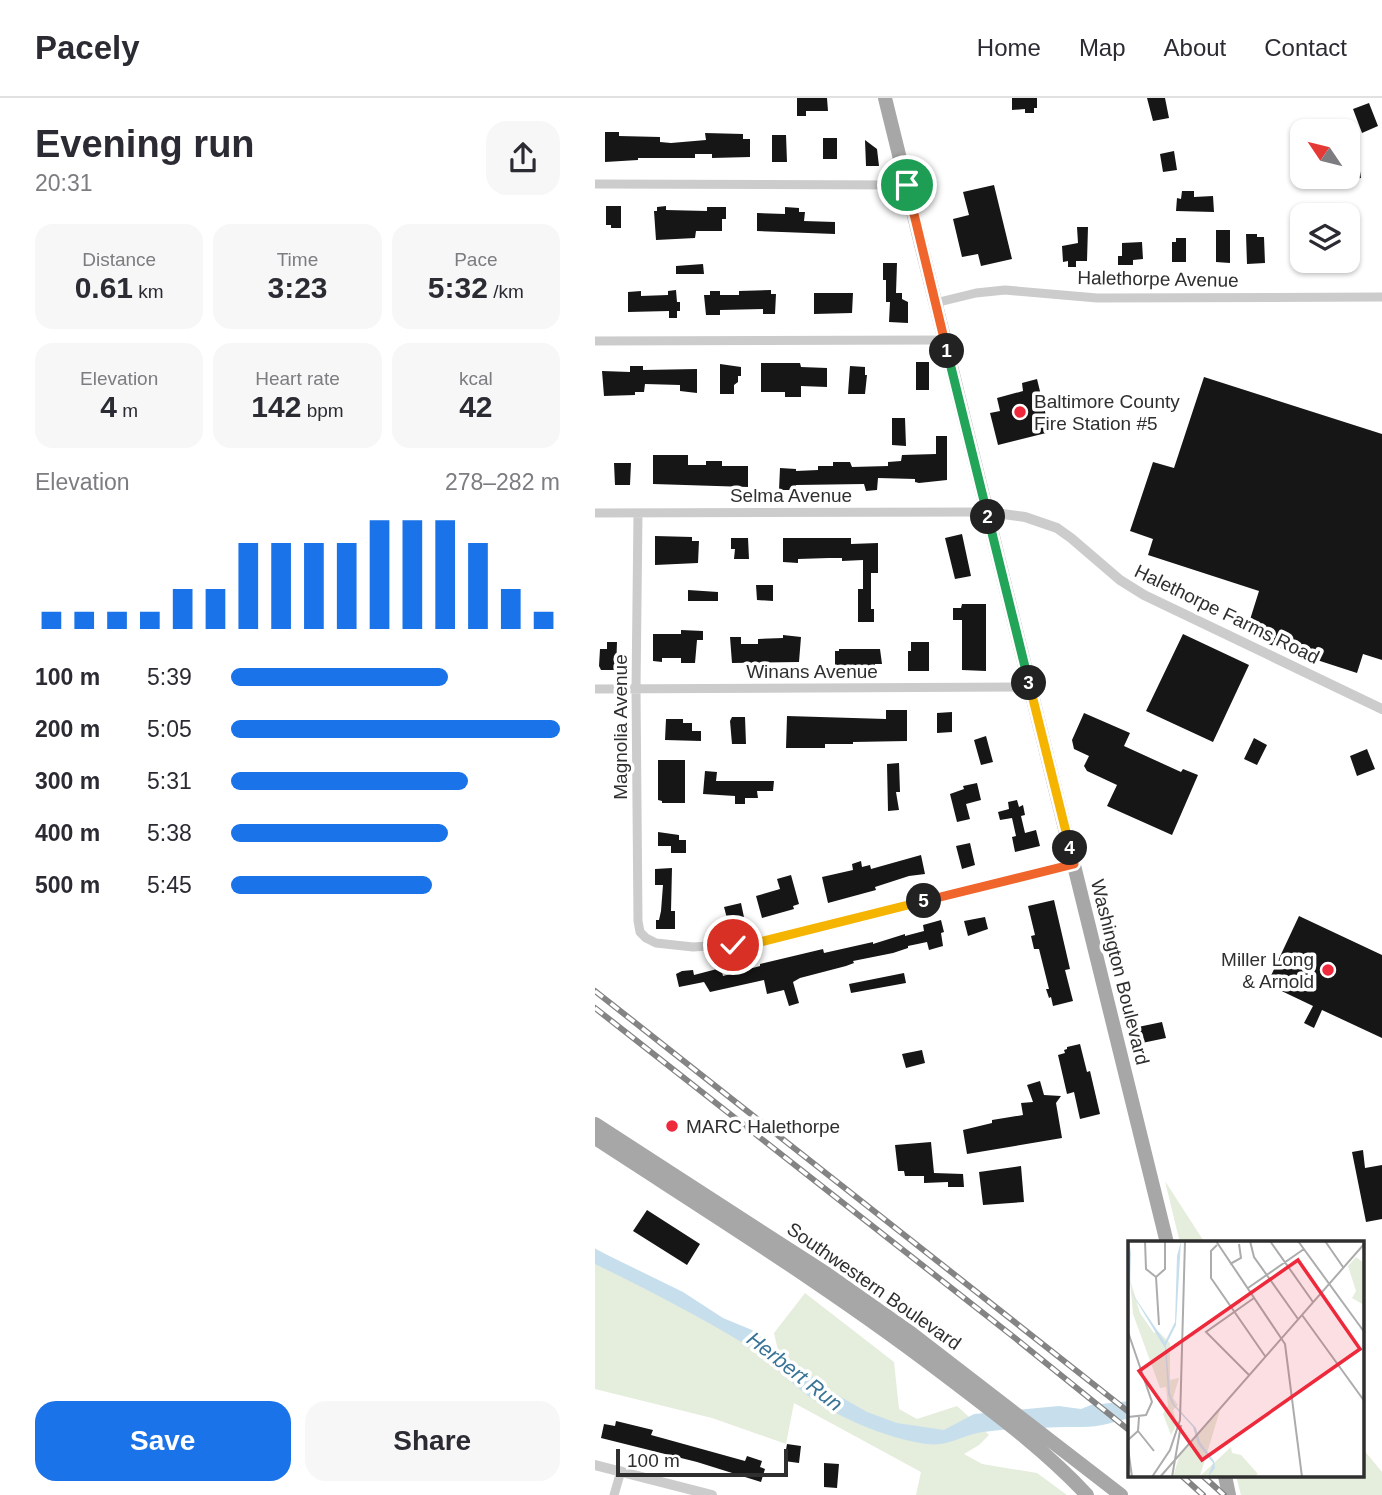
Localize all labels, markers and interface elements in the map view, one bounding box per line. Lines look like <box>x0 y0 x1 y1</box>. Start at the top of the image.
text: Pacely <box>35 29 140 66</box>
text: Home <box>977 34 1041 61</box>
text: Map <box>1079 34 1126 61</box>
text: About <box>1164 34 1226 61</box>
text: Contact <box>1264 34 1347 61</box>
north arrow <box>1290 119 1360 189</box>
map controls <box>1290 119 1360 273</box>
button: share <box>486 121 560 195</box>
text: Evening run <box>35 123 255 165</box>
pin <box>877 155 937 215</box>
icon: arrive <box>888 166 926 204</box>
text: 20:31 <box>35 170 93 196</box>
button: layers <box>1290 203 1360 273</box>
text: Distance <box>82 249 156 270</box>
text: Time <box>277 249 318 270</box>
text: Pace <box>454 249 497 270</box>
street label: Halethorpe Avenue <box>1077 267 1239 291</box>
text: 0.61 <box>75 271 133 304</box>
text: 3:23 <box>267 271 328 304</box>
text: 5:32 <box>428 271 488 304</box>
text: km <box>133 281 164 302</box>
text: /km <box>488 281 524 302</box>
pin: 1 <box>929 334 965 368</box>
text: 1 <box>941 340 952 361</box>
text: Elevation <box>80 368 158 389</box>
text: Heart rate <box>255 368 340 389</box>
text: kcal <box>459 368 493 389</box>
text: 4 <box>100 390 117 423</box>
text: 142 <box>251 390 301 423</box>
text: 42 <box>459 390 493 423</box>
place label: Baltimore County Fire Station #5 <box>1034 391 1180 434</box>
text: m <box>117 400 138 421</box>
text: bpm <box>301 400 344 421</box>
marker: Baltimore County Fire Station #5 <box>1012 404 1028 420</box>
text: Elevation <box>35 469 130 495</box>
text: 278–282 m <box>445 469 560 495</box>
street label: Selma Avenue <box>730 485 852 506</box>
pin: 2 <box>971 500 1005 534</box>
text: 2 <box>982 506 993 527</box>
street label: Halethorpe Farms Road <box>1131 560 1323 668</box>
street label: Magnolia Avenue <box>610 654 631 800</box>
street label: Winans Avenue <box>746 661 878 682</box>
text: 100 m <box>35 664 100 690</box>
text: 5:39 <box>147 664 192 690</box>
pin: 3 <box>1011 666 1047 700</box>
text: 3 <box>1023 672 1034 693</box>
text: 200 m <box>35 716 100 742</box>
text: 5:05 <box>147 716 192 742</box>
text: 300 m <box>35 768 100 794</box>
text: 5:31 <box>147 768 192 794</box>
text: 400 m <box>35 820 100 846</box>
text: 5:38 <box>147 820 192 846</box>
pin: 4 <box>1053 830 1087 866</box>
text: 4 <box>1064 837 1075 858</box>
text: 500 m <box>35 872 100 898</box>
text: 5:45 <box>147 872 192 898</box>
street label: Washington Boulevard <box>1087 877 1153 1067</box>
pin: 5 <box>907 884 941 918</box>
text: 5 <box>918 890 929 911</box>
pin <box>703 915 763 975</box>
icon: check <box>714 926 752 964</box>
place label: Miller Long & Arnold <box>1221 949 1314 992</box>
marker: Miller Long & Arnold <box>1320 962 1336 978</box>
place label: MARC Halethorpe <box>686 1116 840 1137</box>
marker: MARC Halethorpe <box>664 1118 680 1134</box>
street label: Southwestern Boulevard <box>783 1218 965 1354</box>
inset map <box>1128 1241 1364 1478</box>
water label: Herbert Run <box>743 1327 847 1415</box>
button: Save <box>35 1401 291 1481</box>
button: Share <box>305 1401 560 1481</box>
scale bar <box>616 1446 787 1478</box>
text: 100 m <box>627 1450 680 1471</box>

